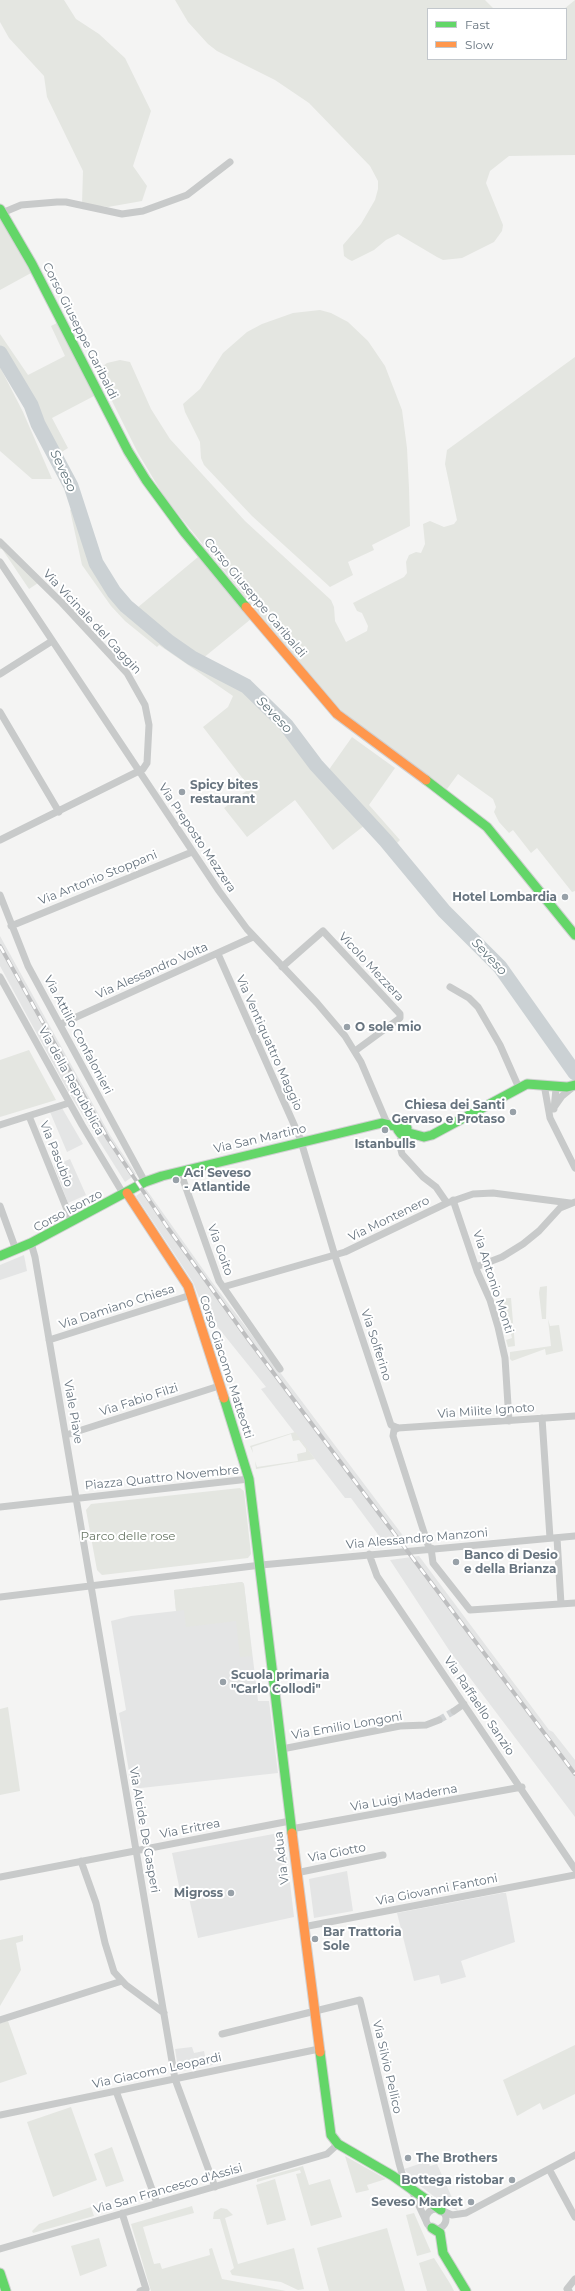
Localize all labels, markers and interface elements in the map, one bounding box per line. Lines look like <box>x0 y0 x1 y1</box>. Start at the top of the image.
legend <box>427 8 567 60</box>
text: Fast <box>465 17 490 32</box>
text: Slow <box>465 37 494 52</box>
street label: Corso Giuseppe Garibaldi <box>39 260 121 402</box>
water label: Seveso <box>46 447 80 495</box>
street label: Corso Giuseppe Garibaldi <box>201 535 309 661</box>
street label: Via Vicinale del Gaggin <box>40 567 144 677</box>
water label: Seveso <box>253 693 295 737</box>
place label: Spicy bites restaurant <box>190 778 258 806</box>
street label: Via Preposto Mezzera <box>155 781 239 895</box>
marker: Spicy bites restaurant <box>177 787 187 797</box>
street label: Via Antonio Stoppani <box>37 848 159 908</box>
place label: Hotel Lombardia <box>452 890 557 904</box>
marker: Hotel Lombardia <box>560 892 570 902</box>
street label: Vicolo Mezzera <box>335 930 407 1004</box>
water label: Seveso <box>468 935 510 979</box>
street label: Via Alessandro Volta <box>94 940 210 1002</box>
street label: Via Attilio Confalonieri <box>41 973 115 1097</box>
street label: Via Ventiquattro Maggio <box>233 973 305 1113</box>
place label: O sole mio <box>355 1020 421 1034</box>
marker: O sole mio <box>342 1022 352 1032</box>
street label: Via della Repubblica <box>35 1024 107 1138</box>
place label: Chiesa dei Santi Gervaso e Protaso <box>392 1098 505 1126</box>
marker: Chiesa dei Santi Gervaso e Protaso <box>508 1107 518 1117</box>
street label: Via Pasubio <box>36 1119 76 1189</box>
street label: Via San Martino <box>212 1121 308 1157</box>
marker: Istanbulls <box>380 1125 390 1135</box>
place label: Istanbulls <box>354 1137 416 1151</box>
place label: Aci Seveso - Atlantide <box>184 1166 251 1194</box>
marker: Aci Seveso - Atlantide <box>171 1175 181 1185</box>
street label: Corso Isonzo <box>31 1187 105 1235</box>
street label: Via Montenero <box>346 1193 432 1245</box>
street label: Via Goito <box>204 1222 236 1278</box>
street label: Via Antonio Monti <box>470 1229 516 1335</box>
street label: Via Damiano Chiesa <box>57 1282 177 1332</box>
street label: Corso Giacomo Matteotti <box>196 1294 256 1440</box>
street label: Via Solferino <box>358 1307 394 1383</box>
street label: Viale Piave <box>60 1379 86 1445</box>
street label: Via Fabio Filzi <box>98 1381 180 1419</box>
street label: Via Milite Ignoto <box>437 1400 535 1422</box>
street label: Piazza Quattro Novembre <box>84 1463 240 1493</box>
street label: Via Alessandro Manzoni <box>345 1526 489 1552</box>
park label: Parco delle rose <box>80 1529 176 1543</box>
place label: Banco di Desio e della Brianza <box>464 1548 558 1576</box>
marker: Banco di Desio e della Brianza <box>451 1557 461 1567</box>
street label: Via Raffaello Sanzio <box>441 1654 517 1758</box>
place label: Scuola primaria "Carlo Collodi" <box>231 1668 329 1696</box>
marker: Scuola primaria "Carlo Collodi" <box>218 1677 228 1687</box>
street label: Via Emilio Longoni <box>290 1709 404 1743</box>
street label: Via Alcide De Gasperi <box>126 1766 162 1894</box>
street label: Via Luigi Maderna <box>349 1782 459 1814</box>
street label: Via Eritrea <box>159 1816 221 1842</box>
street label: Via Adua <box>272 1831 292 1885</box>
street label: Via Giotto <box>307 1840 367 1866</box>
street label: Via Giovanni Fantoni <box>375 1871 499 1909</box>
place label: Migross <box>174 1886 223 1900</box>
marker: Migross <box>226 1888 236 1898</box>
place label: Bar Trattoria Sole <box>323 1925 402 1953</box>
marker: Bar Trattoria Sole <box>310 1934 320 1944</box>
street label: Via Silvio Pellico <box>369 2019 405 2115</box>
street label: Via Giacomo Leopardi <box>91 2050 223 2092</box>
place label: The Brothers <box>416 2151 498 2165</box>
marker: The Brothers <box>403 2153 413 2163</box>
street label: Via San Francesco d'Assisi <box>92 2161 244 2217</box>
place label: Bottega ristobar <box>401 2173 504 2187</box>
marker: Bottega ristobar <box>507 2175 517 2185</box>
place label: Seveso Market <box>371 2195 463 2209</box>
marker: Seveso Market <box>466 2197 476 2207</box>

